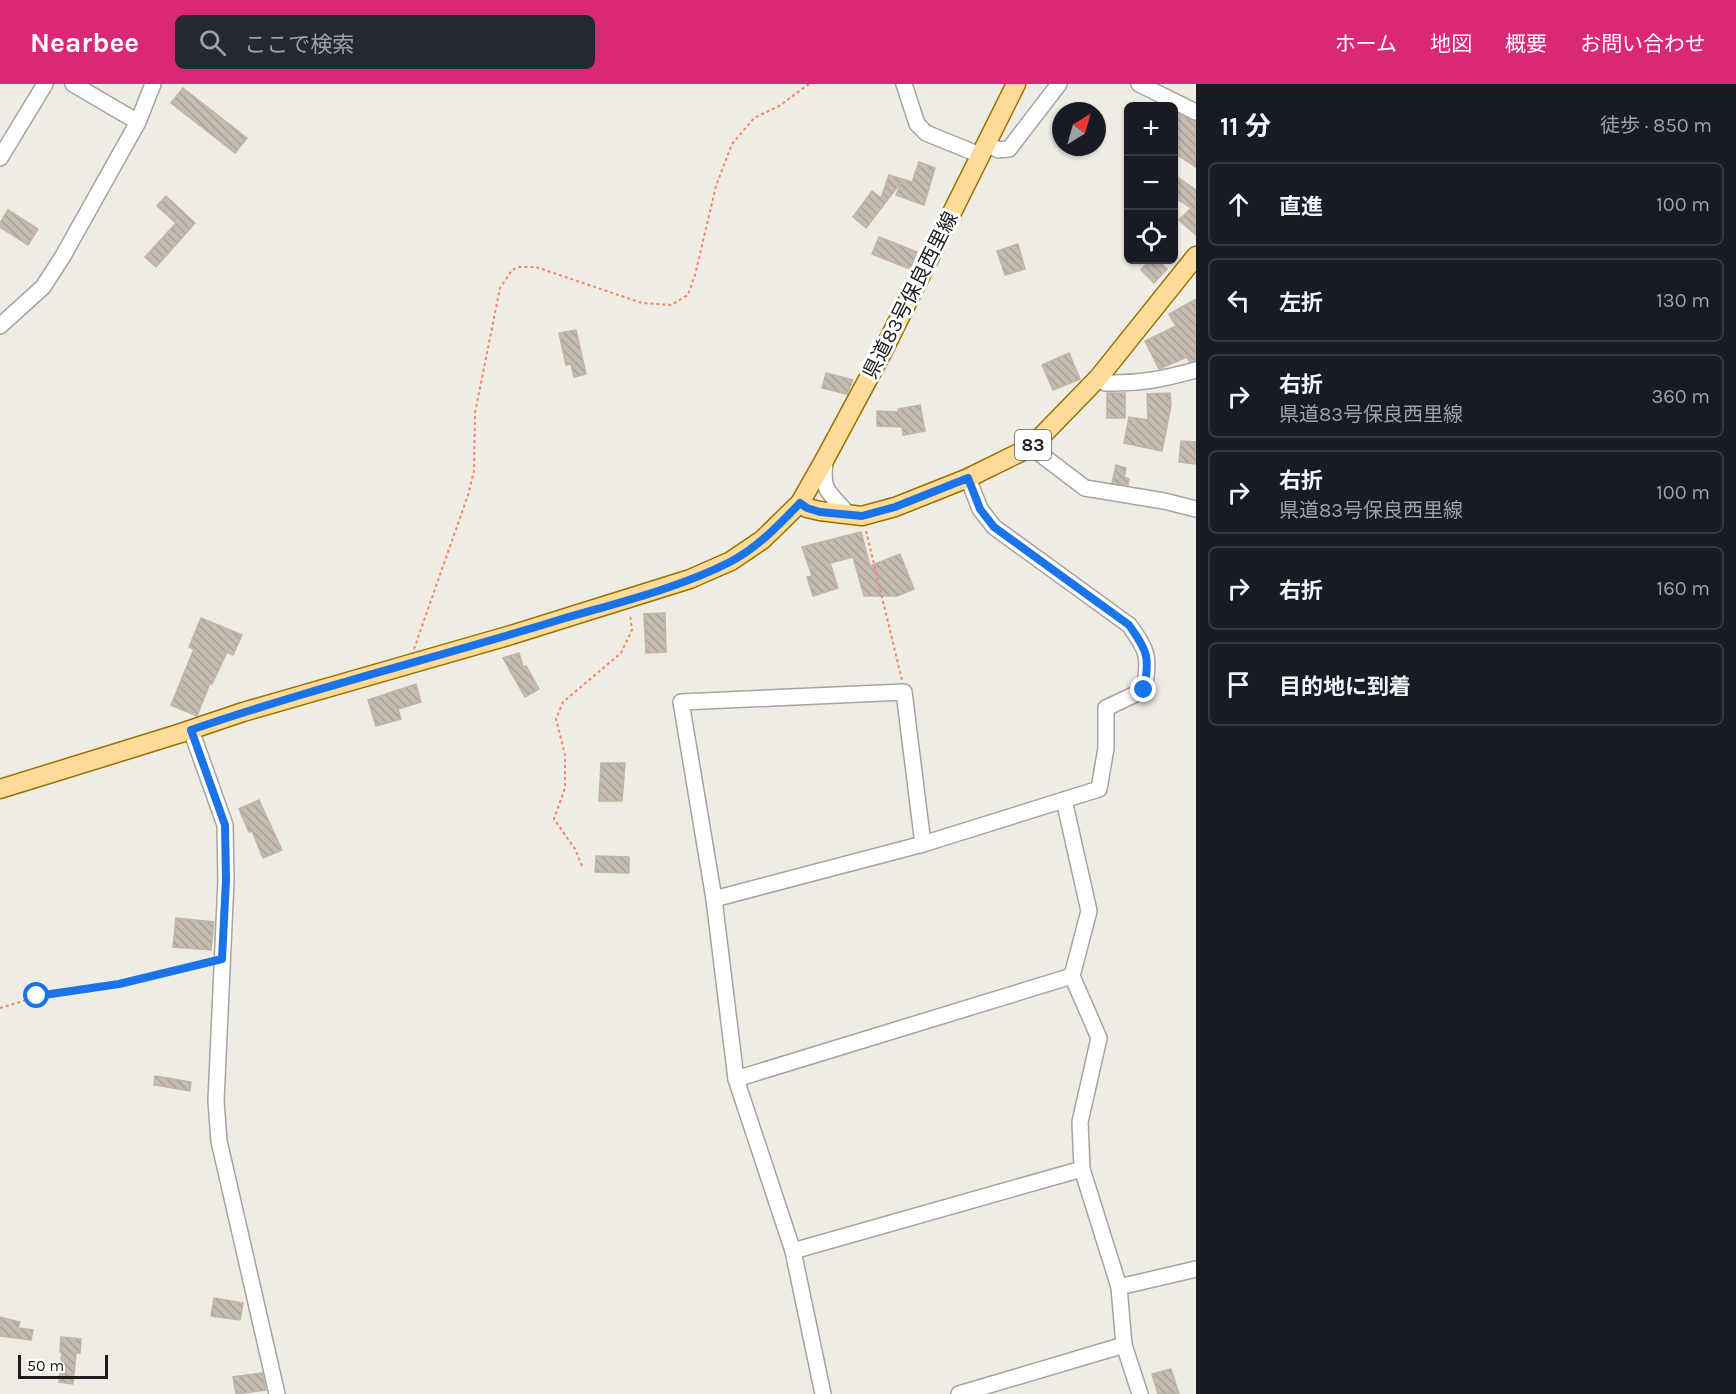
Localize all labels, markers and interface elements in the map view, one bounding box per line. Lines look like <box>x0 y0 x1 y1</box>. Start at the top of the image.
search box <box>175 15 595 69</box>
text: Nearbee <box>30 26 139 59</box>
icon: search <box>196 26 229 59</box>
text: ここで検索 <box>244 32 354 58</box>
text: ホーム <box>1335 32 1397 56</box>
text: 地図 <box>1430 32 1472 56</box>
text: 概要 <box>1505 32 1547 56</box>
text: お問い合わせ <box>1580 32 1706 56</box>
north arrow <box>1052 102 1106 156</box>
map controls <box>1124 102 1178 264</box>
button: + <box>1124 102 1178 156</box>
text: 11 分 <box>1220 111 1271 142</box>
text: 徒歩 · 850 m <box>1600 114 1712 137</box>
button: − <box>1124 156 1178 210</box>
icon: ahead <box>1222 188 1255 221</box>
text: 100 m <box>1656 193 1710 216</box>
text: 直進 <box>1279 194 1323 220</box>
street label: 県道83号保良西里線 <box>858 208 962 382</box>
button: locate <box>1124 210 1178 264</box>
icon: left <box>1222 284 1255 317</box>
text: 130 m <box>1656 289 1710 312</box>
text: 左折 <box>1279 290 1323 316</box>
text: 右折 <box>1279 372 1323 398</box>
icon: right <box>1222 380 1255 413</box>
text: 360 m <box>1651 385 1710 408</box>
text: 県道83号保良西里線 <box>1279 403 1463 426</box>
road number: 83 <box>1015 430 1051 460</box>
text: 右折 <box>1279 468 1323 494</box>
icon: right <box>1222 476 1255 509</box>
text: 100 m <box>1656 481 1710 504</box>
text: 県道83号保良西里線 <box>1279 499 1463 522</box>
icon: right <box>1222 572 1255 605</box>
text: 160 m <box>1657 577 1710 600</box>
text: 右折 <box>1279 578 1323 604</box>
icon: arrive <box>1222 668 1255 701</box>
text: 目的地に到着 <box>1279 674 1411 700</box>
route end <box>1130 676 1156 702</box>
route start <box>23 982 49 1008</box>
scale bar <box>18 1352 108 1380</box>
text: 50 m <box>27 1356 64 1375</box>

